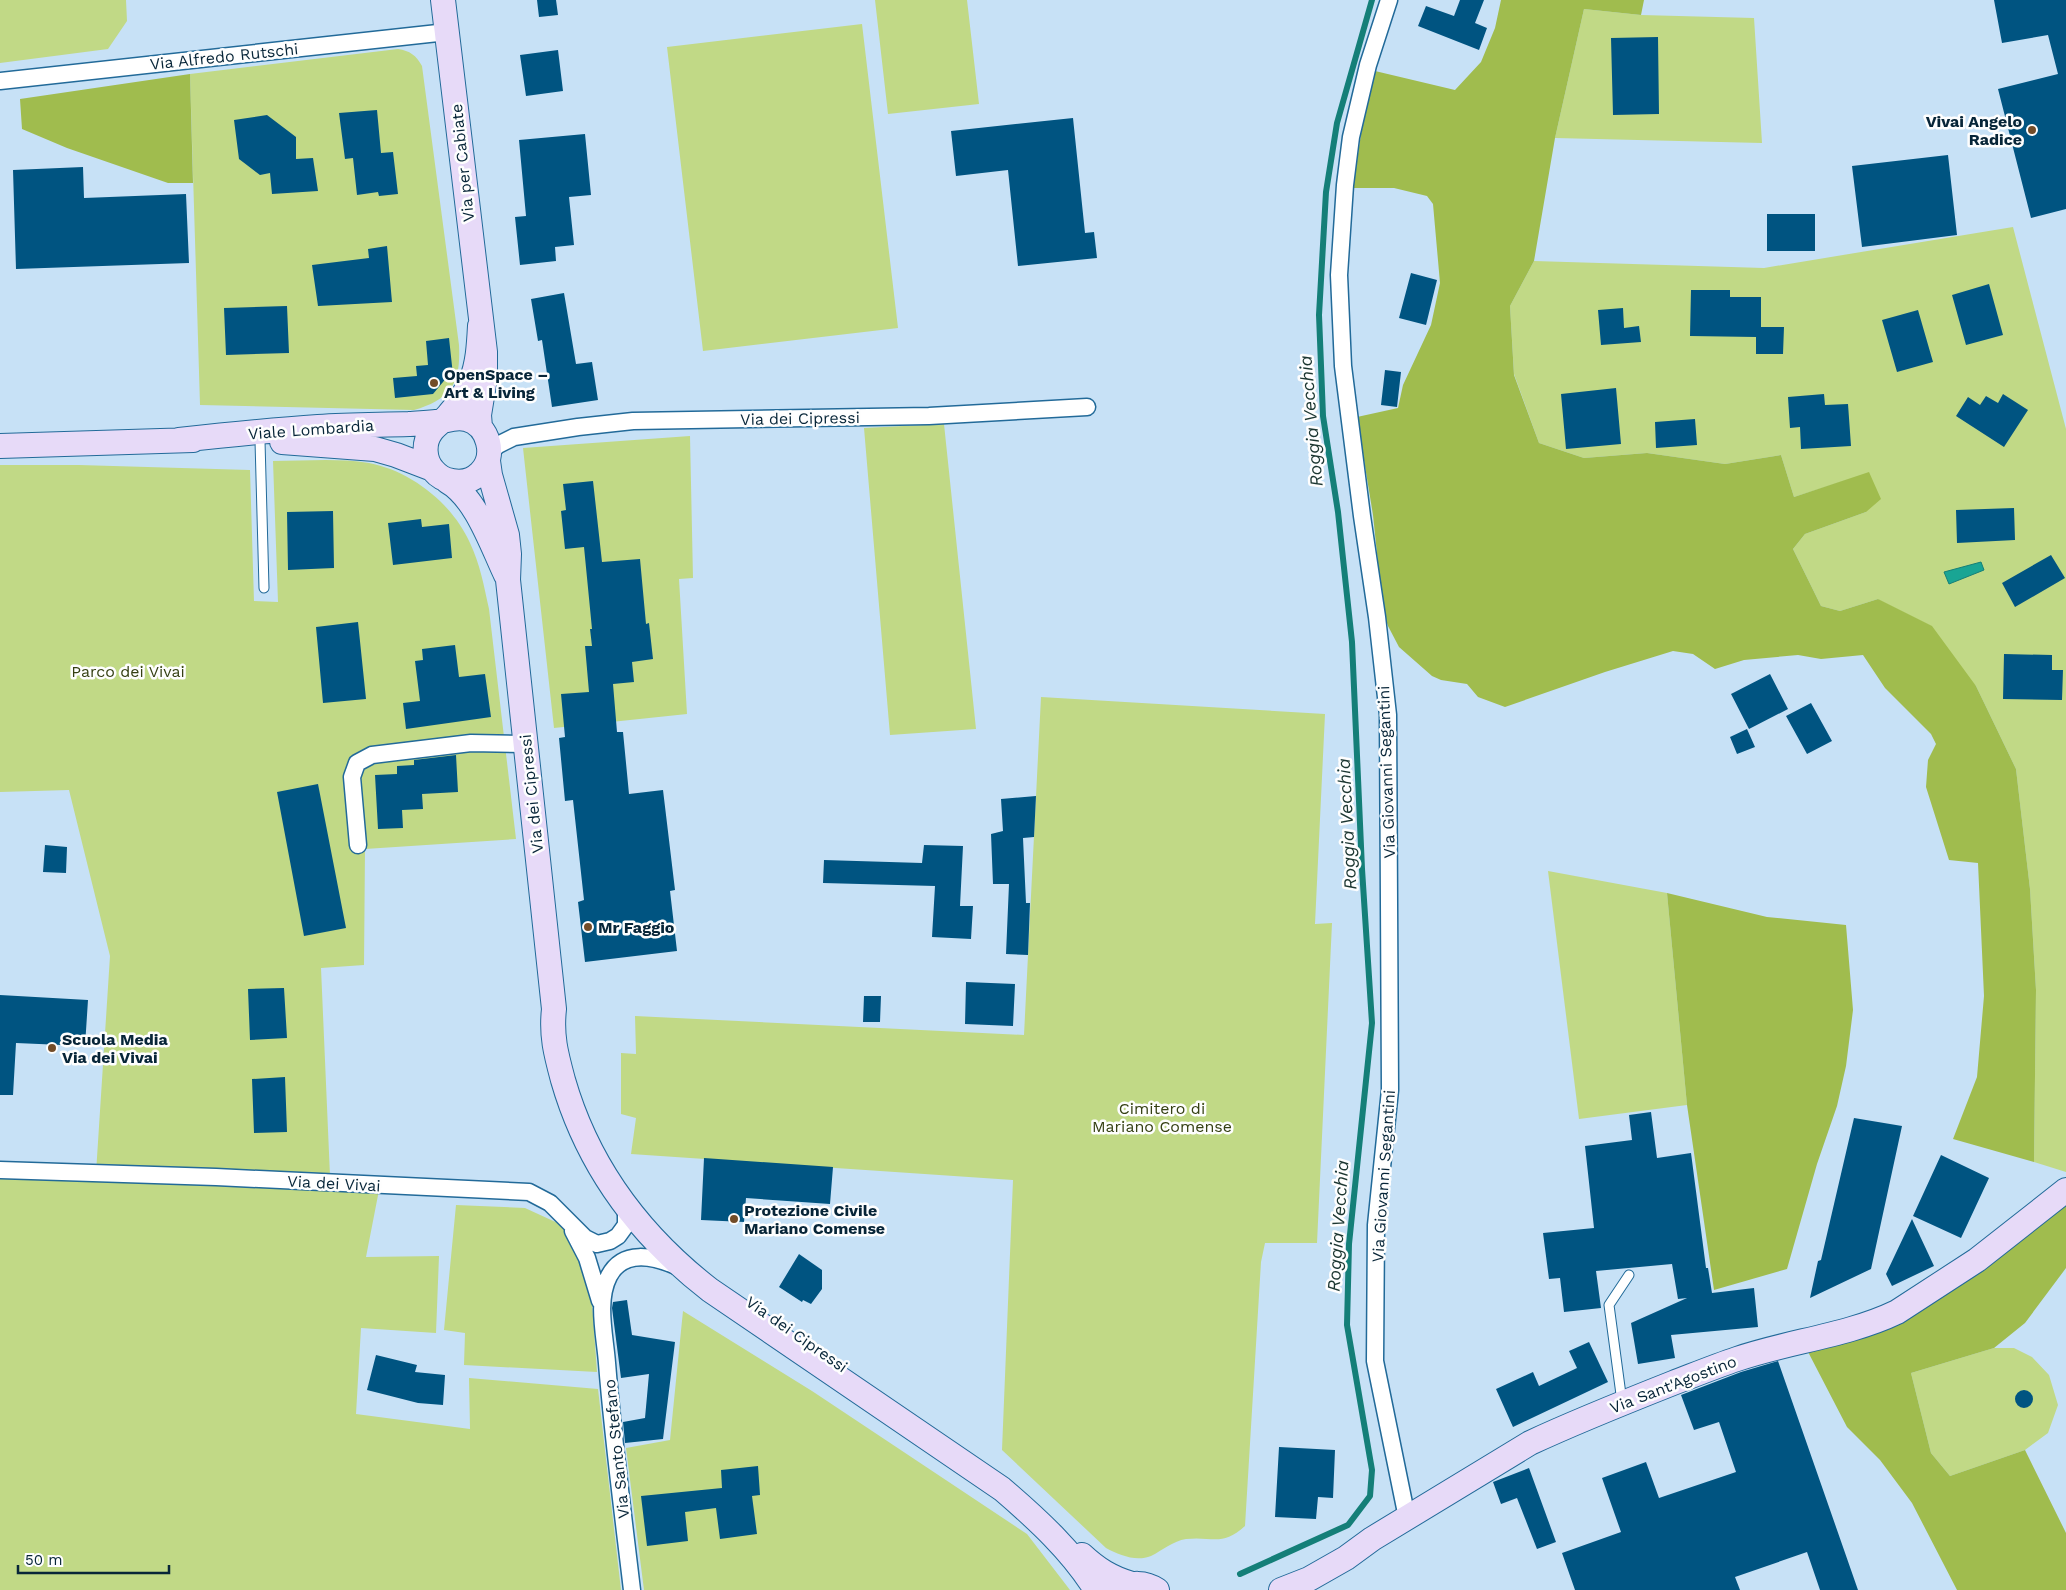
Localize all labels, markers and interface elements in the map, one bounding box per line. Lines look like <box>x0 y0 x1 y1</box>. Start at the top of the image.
street label: Via Alfredo Rutschi <box>149 39 299 74</box>
street label: Via per Cabiate <box>447 103 478 223</box>
place label: Vivai Angelo Radice <box>1926 112 2022 149</box>
marker: Vivai Angelo Radice <box>2026 124 2038 136</box>
water label: Roggia Vecchia <box>1294 355 1327 488</box>
place label: OpenSpace – Art & Living <box>444 365 548 402</box>
marker: OpenSpace – Art & Living <box>428 377 440 389</box>
street label: Via dei Cipressi <box>740 408 860 429</box>
street label: Viale Lombardia <box>247 416 375 443</box>
park label: Parco dei Vivai <box>71 662 185 681</box>
street label: Via Giovanni Segantini <box>1374 685 1399 859</box>
street label: Via dei Cipressi <box>516 733 547 854</box>
water label: Roggia Vecchia <box>1333 758 1360 890</box>
place label: Mr Faggio <box>598 918 675 937</box>
marker: Mr Faggio <box>582 921 594 933</box>
place label: Scuola Media Via dei Vivai <box>62 1030 168 1067</box>
marker: Scuola Media Via dei Vivai <box>46 1042 58 1054</box>
street label: Via Giovanni Segantini <box>1368 1089 1399 1263</box>
park label: Cimitero di Mariano Comense <box>1092 1099 1232 1136</box>
water label: Roggia Vecchia <box>1322 1160 1353 1292</box>
street label: Via dei Vivai <box>287 1172 381 1195</box>
place label: Protezione Civile Mariano Comense <box>744 1201 885 1238</box>
marker: Protezione Civile Mariano Comense <box>728 1213 740 1225</box>
street label: Via dei Cipressi <box>742 1292 851 1377</box>
street label: Via Sant'Agostino <box>1607 1352 1739 1417</box>
street label: Via Santo Stefano <box>600 1378 633 1520</box>
scale bar <box>18 1542 169 1574</box>
text: 50 m <box>25 1551 62 1569</box>

